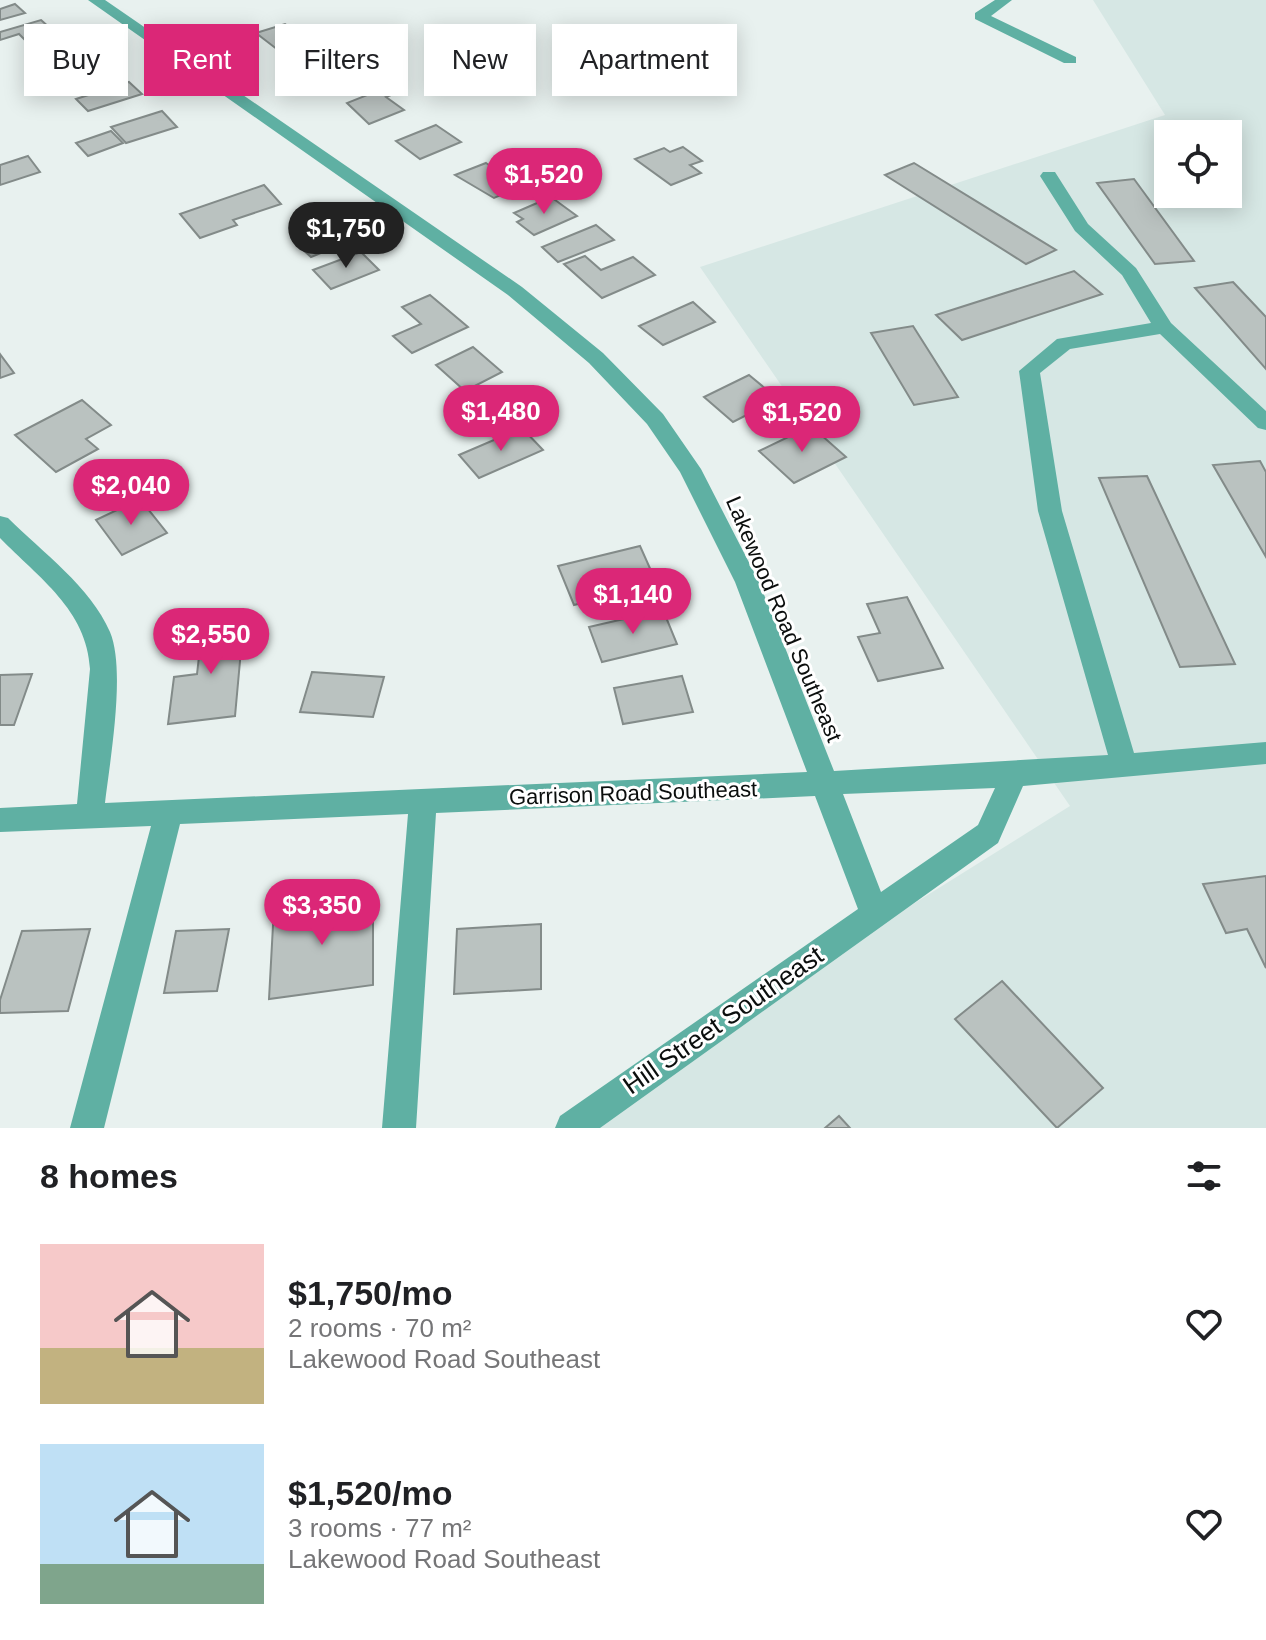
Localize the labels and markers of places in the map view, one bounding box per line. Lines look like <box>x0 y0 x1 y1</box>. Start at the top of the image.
pin: $1,520 <box>479 148 609 216</box>
pin: $1,750 <box>281 202 411 270</box>
pin: $1,480 <box>436 385 566 453</box>
pin: $1,520 <box>737 386 867 454</box>
pin: $2,040 <box>66 459 196 527</box>
pin: $1,140 <box>568 568 698 636</box>
pin: $2,550 <box>146 608 276 676</box>
pin: $3,350 <box>257 879 387 947</box>

